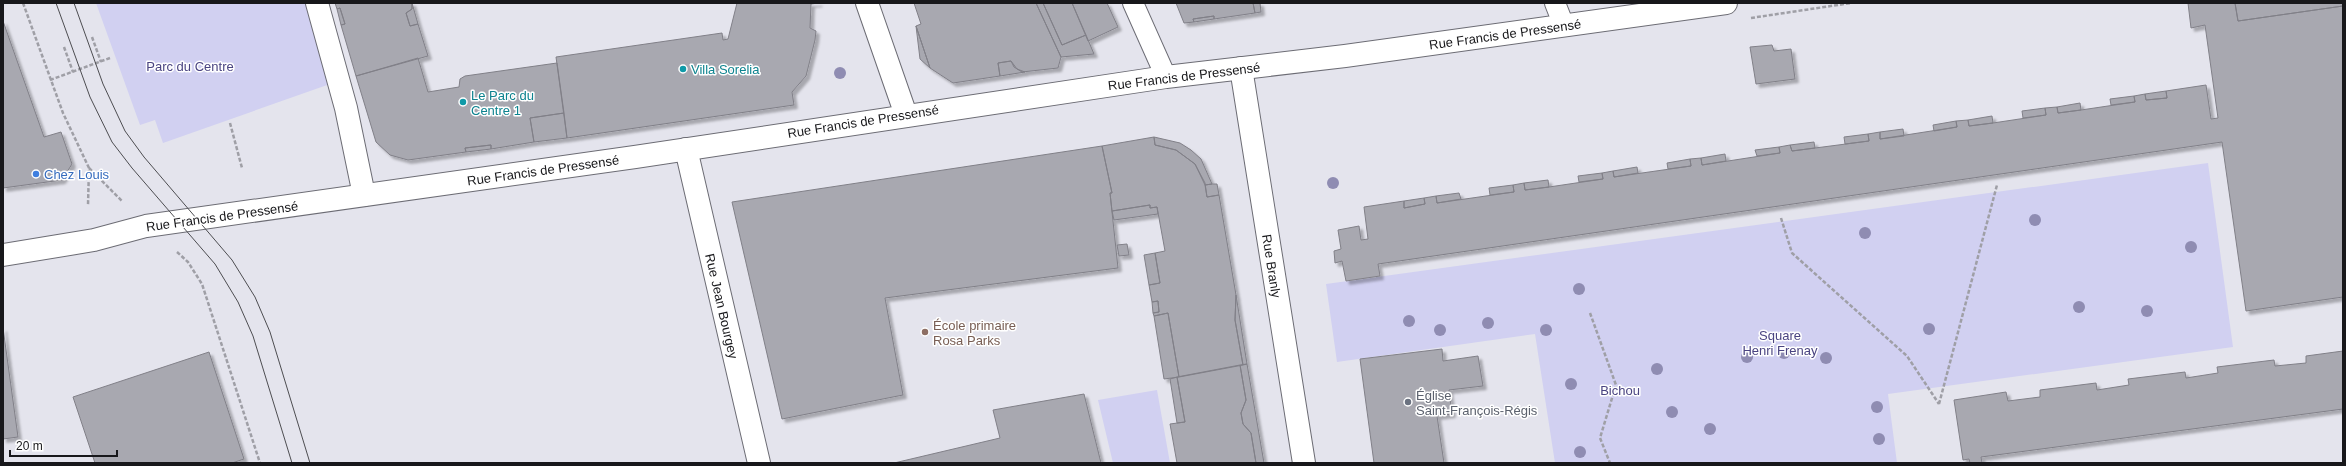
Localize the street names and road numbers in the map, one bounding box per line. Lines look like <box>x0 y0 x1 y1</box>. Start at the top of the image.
street label: Rue Francis de Pressensé <box>1428 16 1582 53</box>
street label: Rue Francis de Pressensé <box>1107 60 1261 93</box>
street label: Rue Francis de Pressensé <box>786 102 940 141</box>
street label: Rue Francis de Pressensé <box>466 152 620 189</box>
street label: Rue Francis de Pressensé <box>145 198 299 235</box>
street label: Rue Branly <box>1259 233 1284 300</box>
street label: Rue Jean Bourgey <box>702 252 741 361</box>

